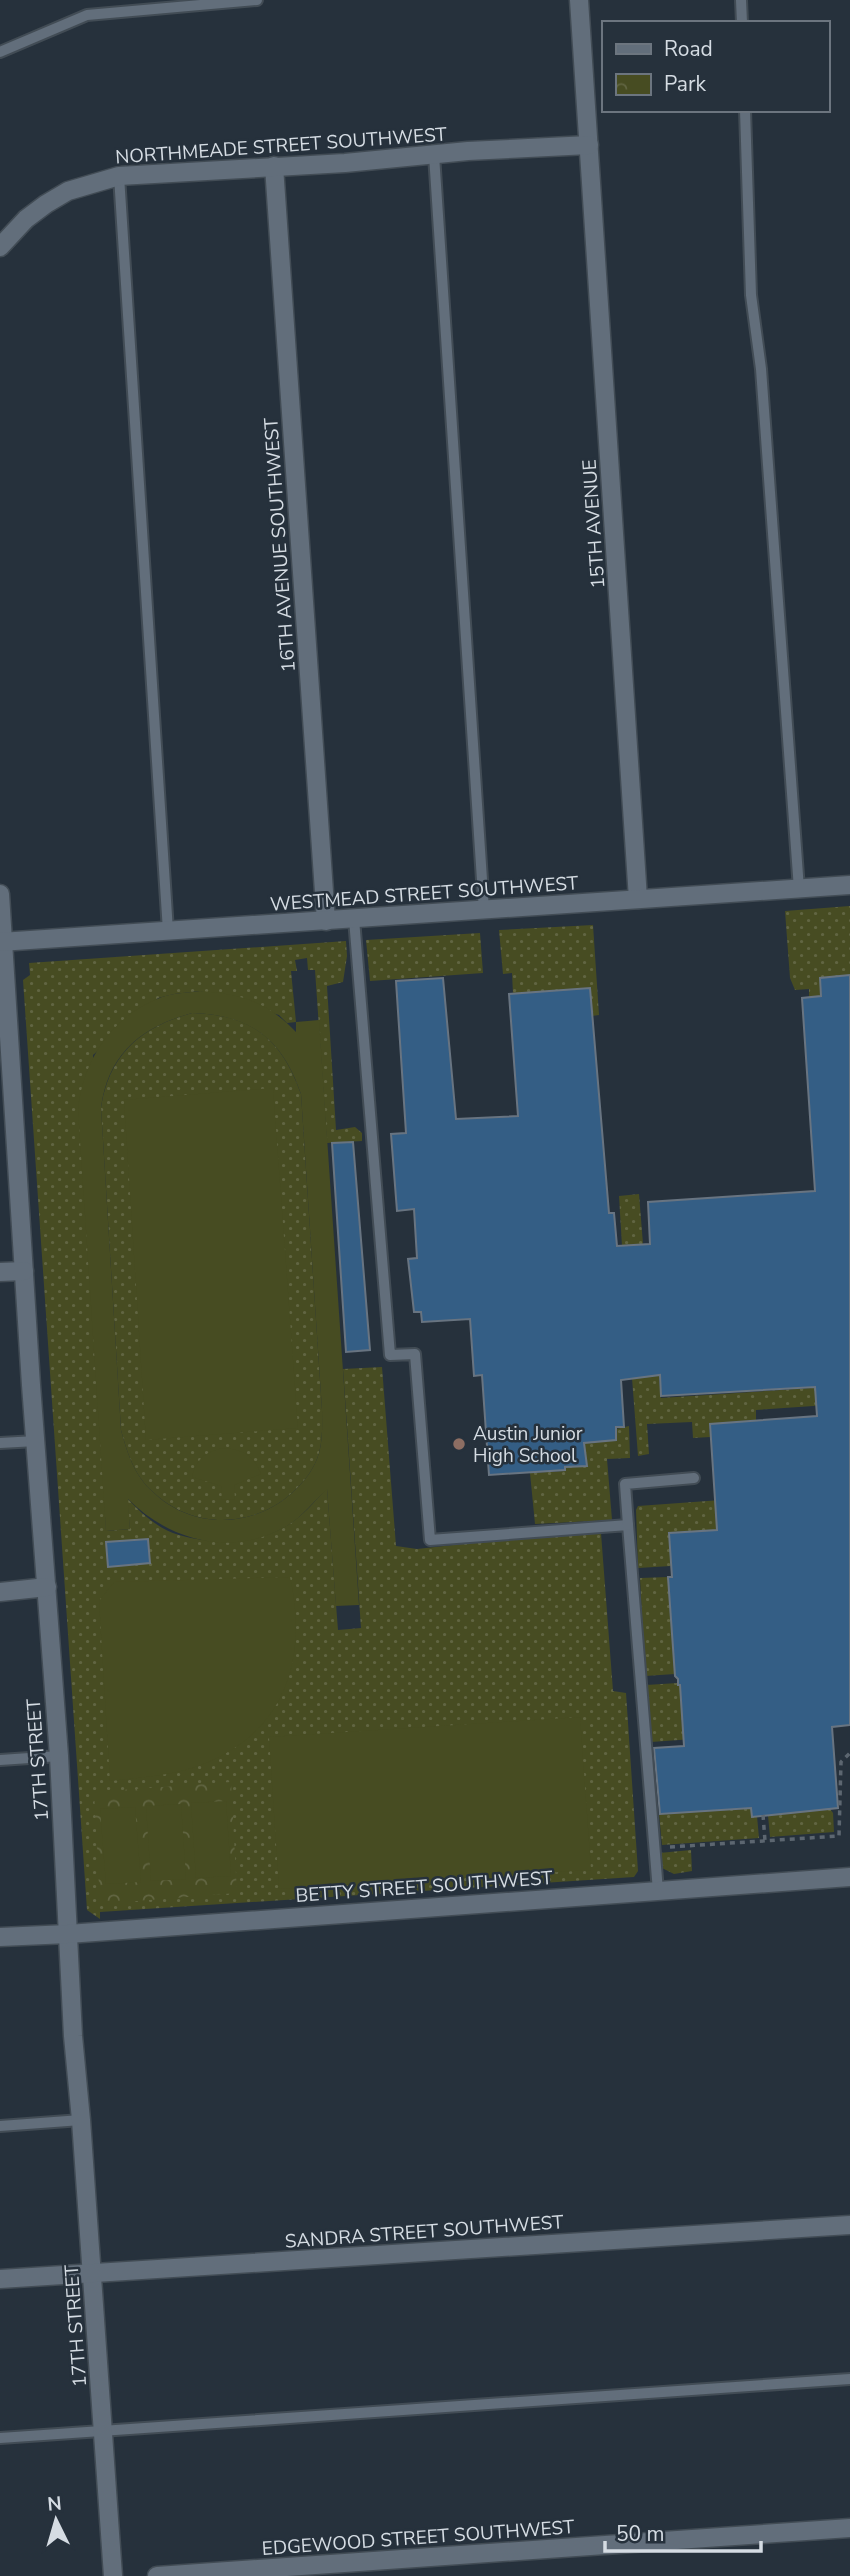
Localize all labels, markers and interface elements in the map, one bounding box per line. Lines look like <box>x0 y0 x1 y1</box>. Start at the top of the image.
legend <box>602 21 829 112</box>
text: Road <box>664 35 713 63</box>
text: Park <box>664 70 706 98</box>
street label: NORTHMEADE STREET SOUTHWEST <box>114 121 448 171</box>
street label: 16TH AVENUE SOUTHWEST <box>258 416 302 673</box>
street label: 15TH AVENUE <box>577 458 611 589</box>
street label: WESTMEAD STREET SOUTHWEST <box>269 870 580 918</box>
place label: Austin Junior High School <box>473 1421 583 1469</box>
marker: Austin Junior High School <box>451 1436 467 1452</box>
street label: 17TH STREET <box>21 1697 55 1822</box>
street label: BETTY STREET SOUTHWEST <box>295 1865 554 1909</box>
street label: SANDRA STREET SOUTHWEST <box>284 2209 565 2255</box>
street label: 17TH STREET <box>59 2263 93 2388</box>
north arrow <box>21 2485 91 2555</box>
text: N <box>46 2490 63 2518</box>
scale bar <box>605 2510 761 2554</box>
street label: EDGEWOOD STREET SOUTHWEST <box>261 2514 576 2562</box>
text: 50 m <box>616 2520 665 2548</box>

